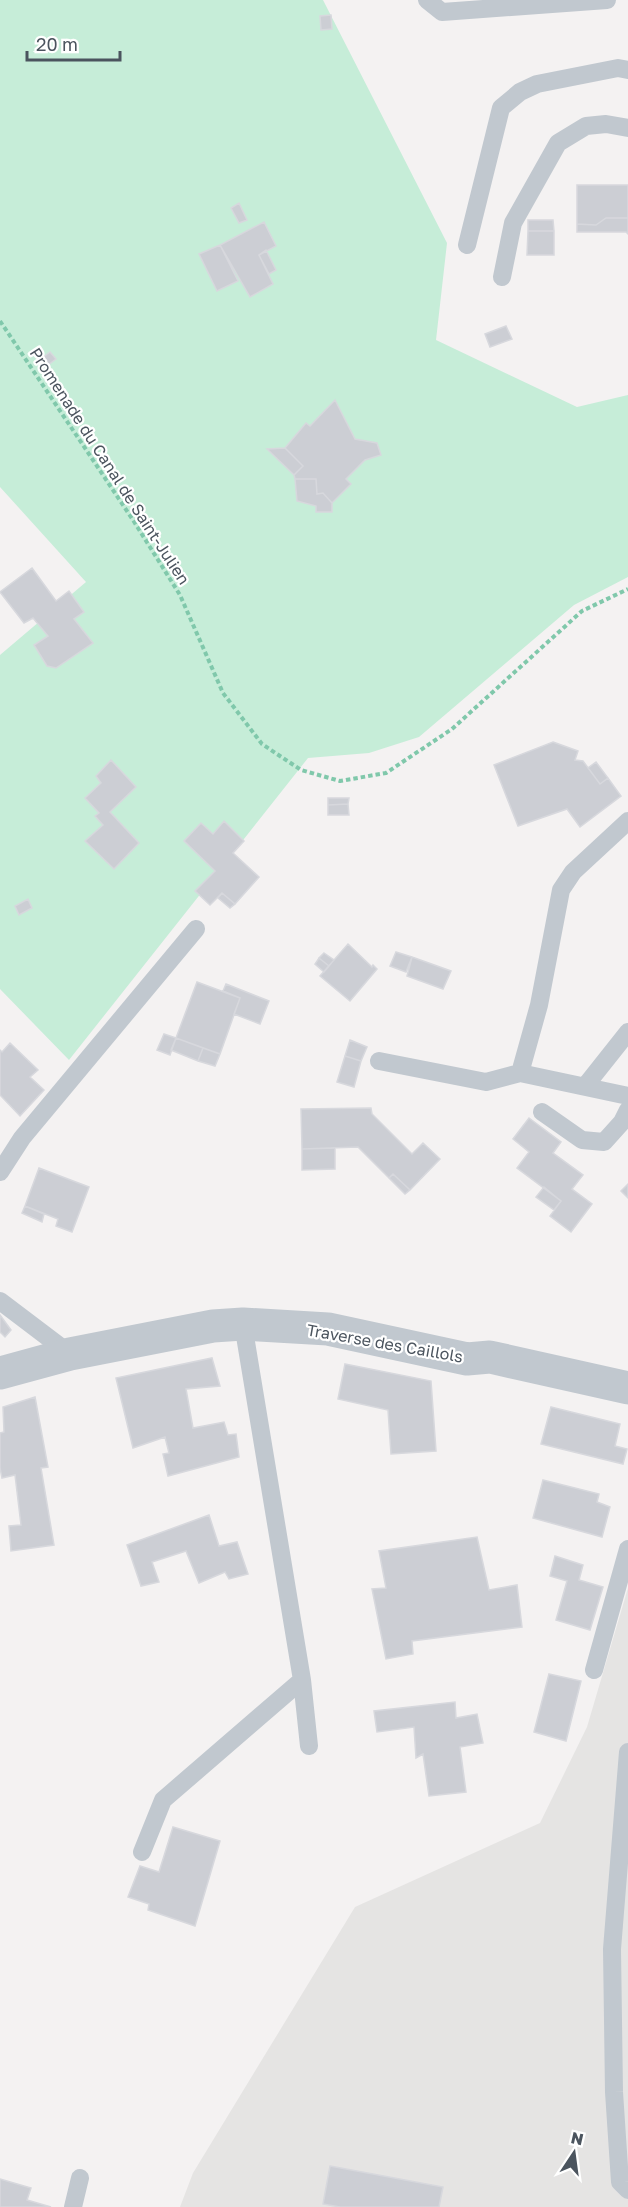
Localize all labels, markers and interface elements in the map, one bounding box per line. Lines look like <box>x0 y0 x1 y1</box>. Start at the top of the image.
scale bar <box>27 24 120 62</box>
text: 20 m <box>36 33 78 55</box>
street label: Promenade du Canal de Saint-Julien <box>26 344 194 588</box>
street label: Traverse des Caillols <box>305 1319 465 1367</box>
north arrow <box>544 2123 604 2183</box>
text: N <box>569 2127 586 2149</box>

